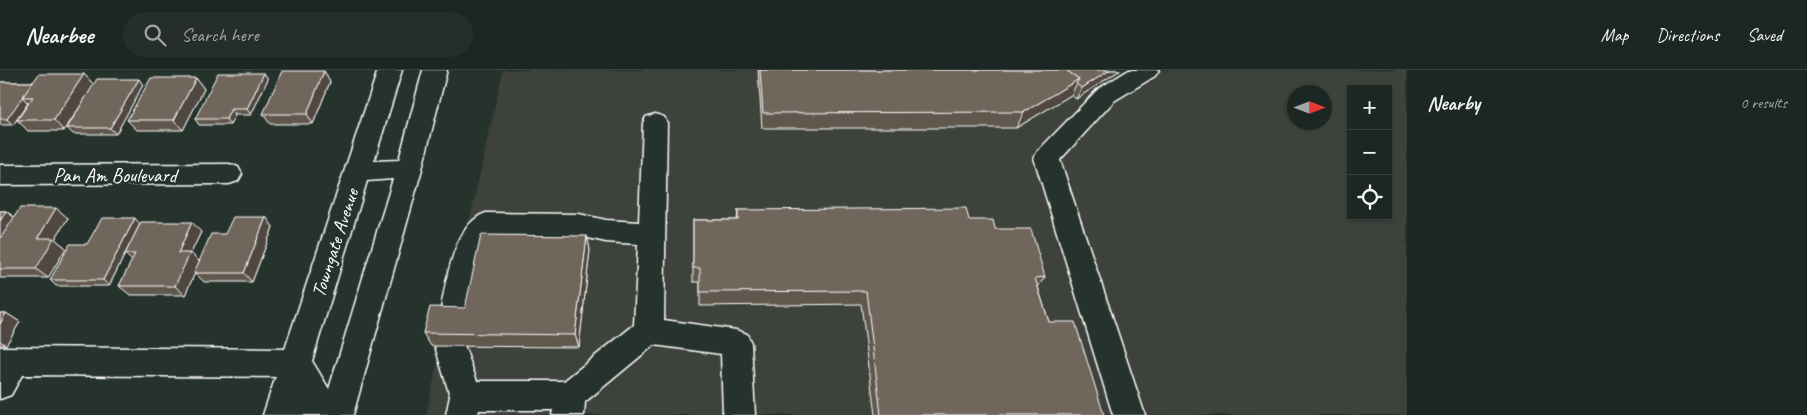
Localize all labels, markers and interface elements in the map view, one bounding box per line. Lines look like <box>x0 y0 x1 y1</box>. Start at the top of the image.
search box <box>123 12 473 57</box>
text: Nearbee <box>25 20 93 50</box>
icon: search <box>141 21 169 49</box>
text: Search here <box>181 23 259 47</box>
text: Map <box>1601 24 1628 46</box>
text: Directions <box>1656 24 1719 46</box>
text: Saved <box>1747 24 1782 46</box>
north arrow <box>1287 85 1332 130</box>
map controls <box>1347 85 1392 220</box>
button: + <box>1347 85 1392 130</box>
text: Nearby <box>1427 90 1480 116</box>
text: 0 results <box>1740 93 1787 113</box>
button: − <box>1347 130 1392 175</box>
street label: Pan Am Boulevard <box>53 163 180 188</box>
button: locate <box>1347 175 1392 220</box>
street label: Towngate Avenue <box>306 184 365 300</box>

